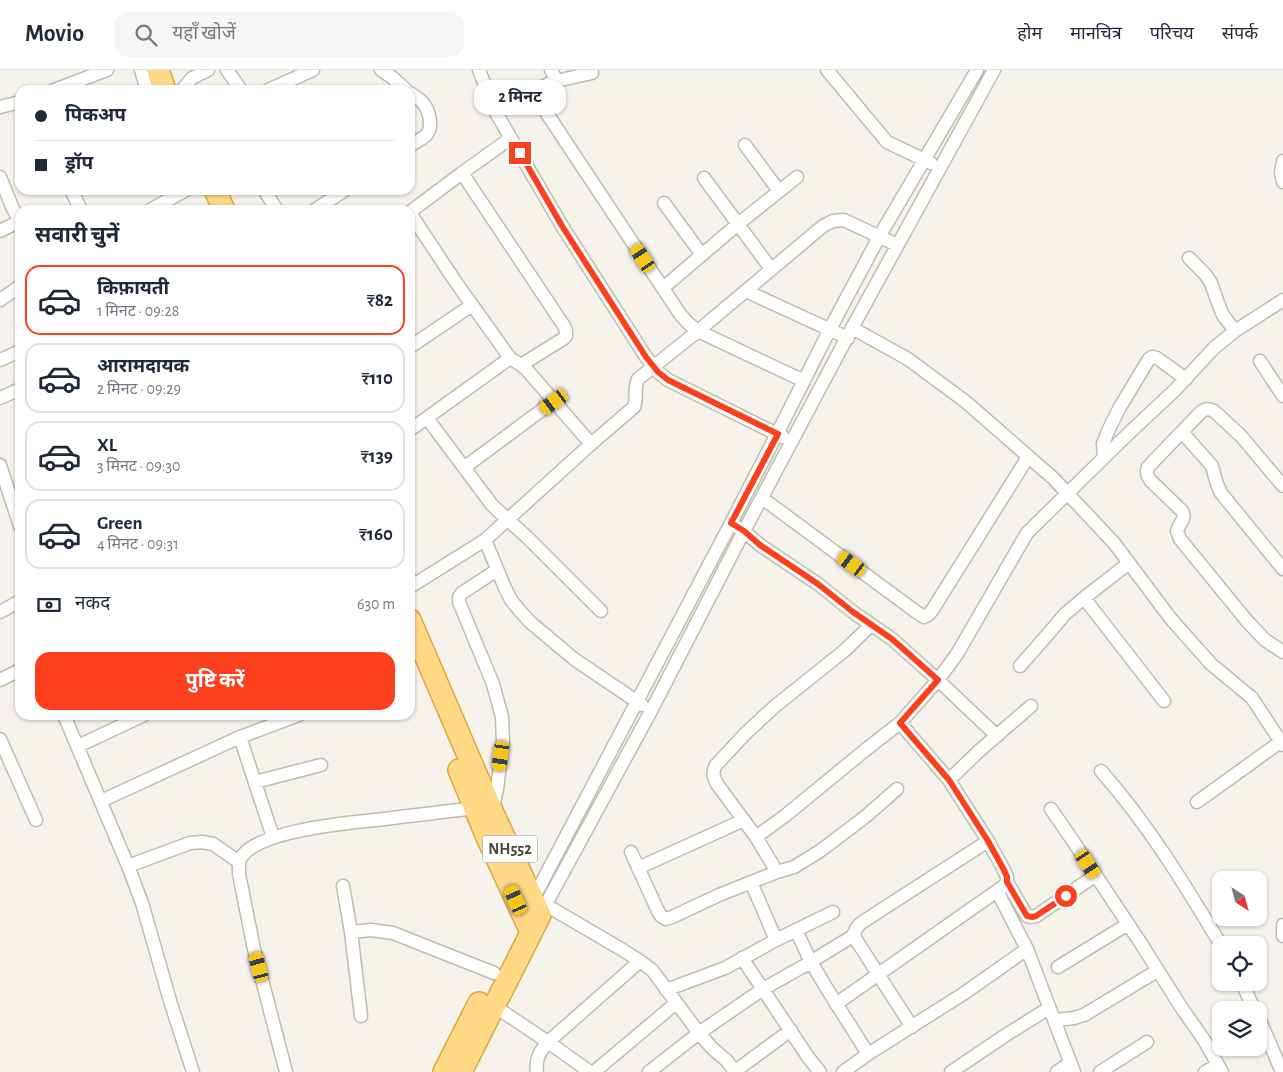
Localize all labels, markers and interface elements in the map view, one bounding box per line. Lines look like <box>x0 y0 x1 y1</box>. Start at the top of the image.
search box <box>114 12 464 57</box>
icon: search <box>132 21 160 49</box>
text: Movio <box>25 22 84 46</box>
text: यहाँ खोजें <box>172 24 236 43</box>
text: होम <box>1017 25 1042 43</box>
text: मानचित्र <box>1070 25 1122 43</box>
text: परिचय <box>1150 25 1194 43</box>
text: संपर्क <box>1222 25 1258 43</box>
callout: 2 मिनट <box>474 81 566 116</box>
text: 2 मिनट <box>498 89 542 105</box>
text: पिकअप <box>65 106 126 125</box>
route end <box>509 142 531 164</box>
text: ड्रॉप <box>65 154 93 173</box>
text: सवारी चुनें <box>35 224 119 246</box>
car <box>628 241 657 275</box>
icon: car <box>37 278 82 323</box>
text: किफ़ायती <box>97 279 169 298</box>
text: ₹82 <box>367 291 393 310</box>
text: 1 मिनट · 09:28 <box>97 303 179 319</box>
icon: car <box>37 356 82 401</box>
text: आरामदायक <box>97 357 189 376</box>
text: ₹110 <box>361 369 393 388</box>
text: 2 मिनट · 09:29 <box>97 381 181 397</box>
car <box>537 387 570 417</box>
icon: car <box>37 434 82 479</box>
text: XL <box>97 436 117 455</box>
text: ₹139 <box>361 447 393 466</box>
text: 3 मिनट · 09:30 <box>97 458 181 474</box>
icon: car <box>37 512 82 557</box>
text: Green <box>97 514 143 533</box>
text: ₹160 <box>359 525 393 544</box>
text: 4 मिनट · 09:31 <box>97 536 179 552</box>
car <box>835 549 868 579</box>
icon: cash <box>35 591 63 619</box>
text: नकद <box>75 594 110 613</box>
text: 630 m <box>357 596 395 612</box>
button: पुष्टि करें <box>35 652 395 710</box>
car <box>491 740 510 772</box>
road number: NH552 <box>482 836 538 862</box>
car <box>1073 847 1102 881</box>
north arrow <box>1212 871 1268 926</box>
map controls <box>1212 871 1267 1056</box>
car <box>503 883 528 917</box>
route start <box>1055 885 1077 907</box>
button: locate <box>1212 936 1267 991</box>
car <box>247 951 270 983</box>
button: layers <box>1212 1001 1267 1056</box>

